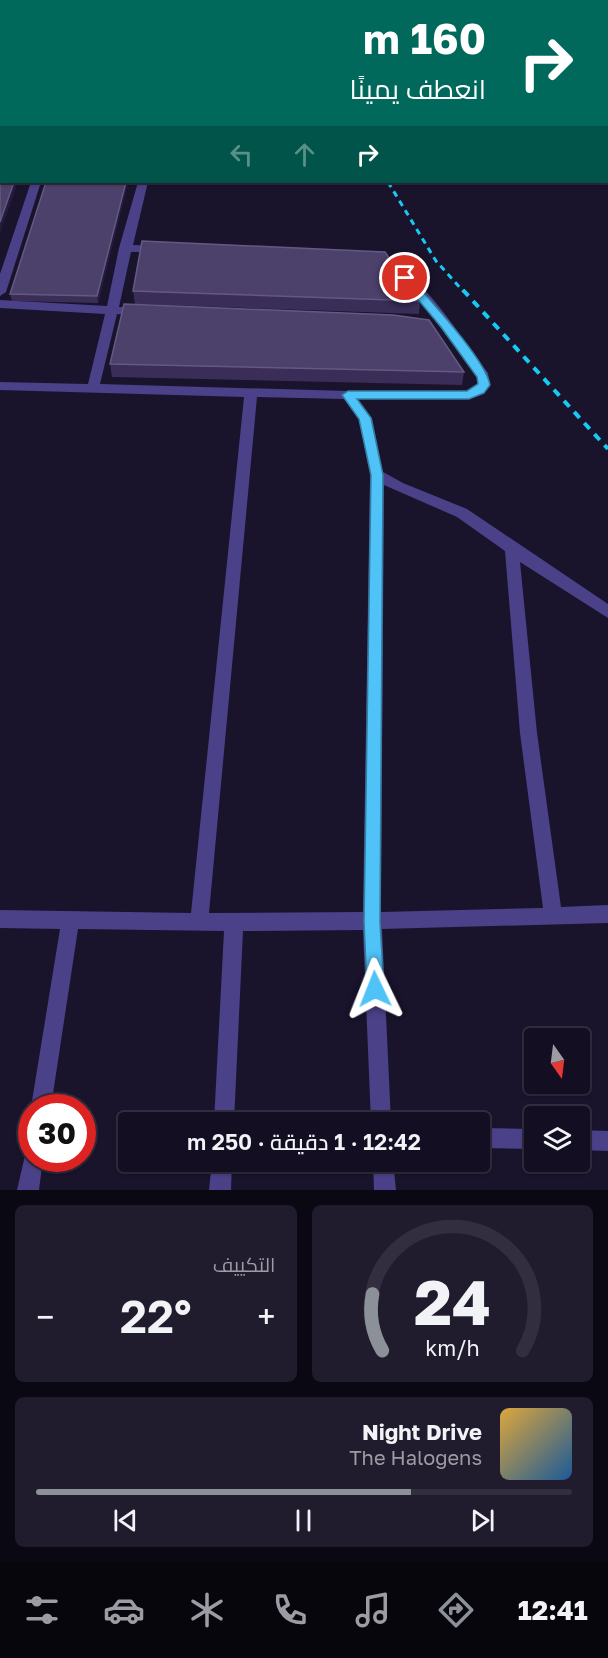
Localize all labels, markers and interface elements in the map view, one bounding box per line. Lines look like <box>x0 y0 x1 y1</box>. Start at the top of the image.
text: 160 m <box>363 13 486 63</box>
icon: right <box>507 24 585 102</box>
text: انعطف يمينًا <box>350 73 486 105</box>
icon: left <box>225 138 258 171</box>
icon: ahead <box>288 138 321 171</box>
icon: right <box>351 138 384 171</box>
pin <box>379 252 430 303</box>
icon: arrive <box>388 261 421 294</box>
position arrow <box>343 957 407 1021</box>
north arrow <box>524 1028 590 1094</box>
map controls <box>524 1028 590 1172</box>
speed limit sign: 30 <box>18 1094 96 1172</box>
button: layers <box>524 1106 590 1172</box>
text: 12:42 · 1 دقيقة · 250 m <box>187 1128 421 1155</box>
text: التكييف <box>213 1252 276 1276</box>
text: 24 <box>414 1264 491 1339</box>
text: 22° <box>120 1289 191 1343</box>
text: − <box>36 1297 54 1336</box>
text: + <box>257 1297 276 1336</box>
text: km/h <box>425 1335 480 1361</box>
text: Night Drive <box>362 1418 482 1445</box>
text: The Halogens <box>349 1445 482 1469</box>
icon: previous <box>109 1504 142 1537</box>
icon: pause <box>287 1504 320 1537</box>
icon: next <box>466 1504 499 1537</box>
icon: filters <box>21 1589 63 1631</box>
icon: car <box>103 1589 145 1631</box>
icon: climate <box>186 1589 228 1631</box>
icon: phone <box>269 1589 311 1631</box>
icon: music <box>352 1589 394 1631</box>
icon: directions <box>435 1589 477 1631</box>
text: 12:41 <box>518 1594 588 1626</box>

